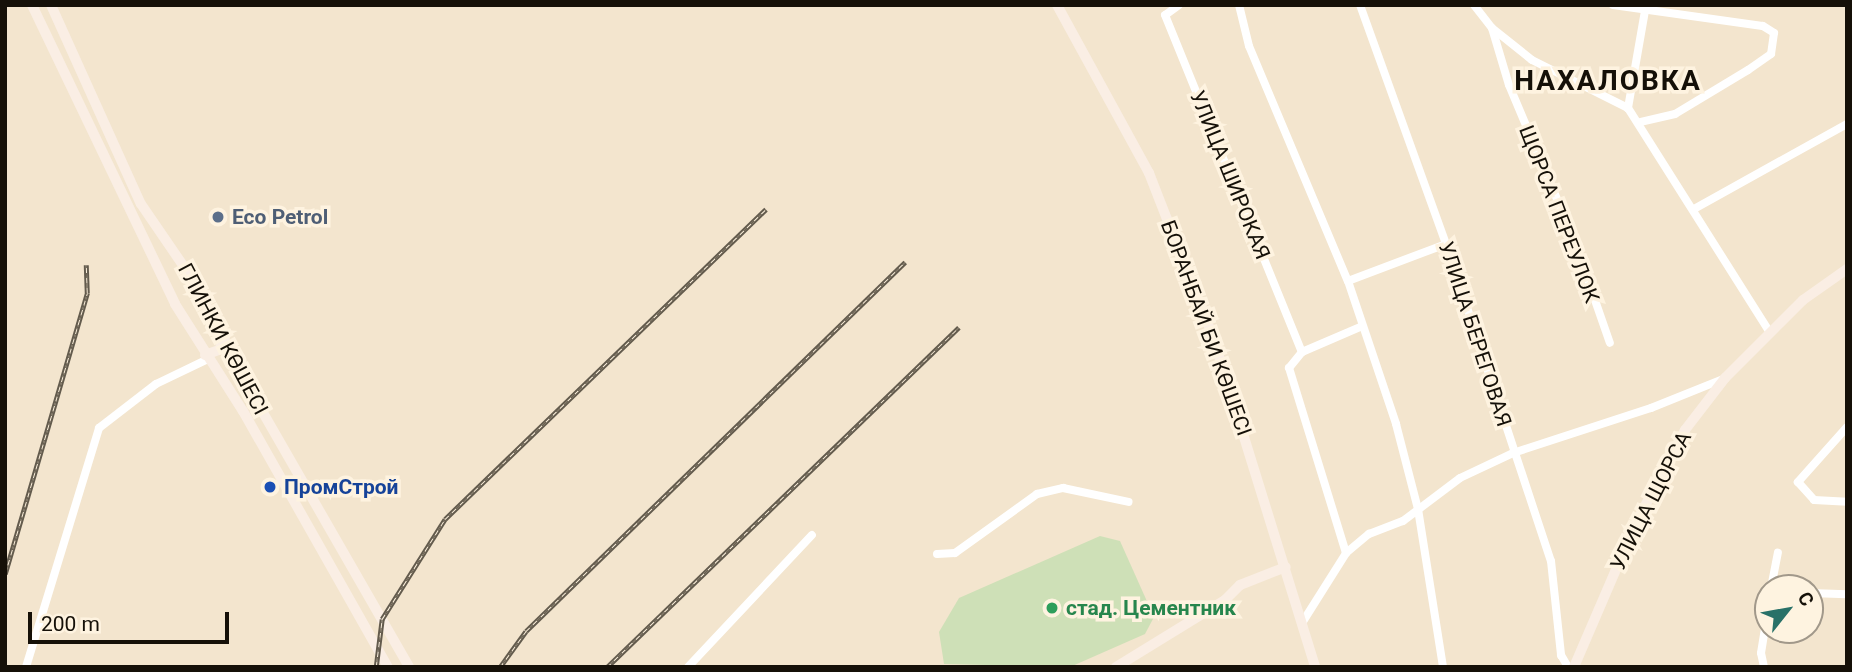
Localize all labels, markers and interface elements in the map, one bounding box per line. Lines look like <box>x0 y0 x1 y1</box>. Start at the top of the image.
district label: НАХАЛОВКА <box>1515 64 1701 98</box>
street label: УЛИЦА ШИРОКАЯ <box>1185 87 1275 263</box>
street label: ЩОРСА ПЕРЕУЛОК <box>1514 122 1604 306</box>
place label: Eco Petrol <box>232 204 328 230</box>
marker: Eco Petrol <box>210 209 226 225</box>
street label: БОРАНБАЙ БИ КӨШЕСІ <box>1155 217 1257 439</box>
street label: УЛИЦА БЕРЕГОВАЯ <box>1433 238 1517 430</box>
street label: ГЛИНКИ КӨШЕСІ <box>173 259 273 419</box>
street label: УЛИЦА ЩОРСА <box>1605 427 1697 575</box>
place label: ПромСтрой <box>284 474 398 500</box>
marker: ПромСтрой <box>262 479 278 495</box>
north arrow <box>1754 574 1824 644</box>
text: С <box>1793 588 1819 610</box>
place label: стад. Цементник <box>1066 595 1236 621</box>
scale bar <box>32 598 233 642</box>
marker: стад. Цементник <box>1044 600 1060 616</box>
text: 200 m <box>41 612 100 636</box>

